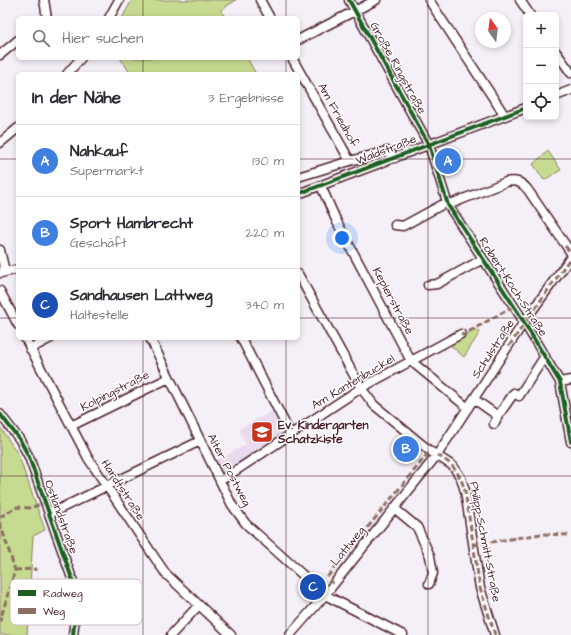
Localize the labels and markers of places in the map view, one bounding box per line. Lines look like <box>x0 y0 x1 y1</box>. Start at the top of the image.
pin: A <box>435 146 461 176</box>
place label: Ev. Kindergarten Schatzkiste <box>277 417 368 448</box>
school or university icon: Ev. Kindergarten Schatzkiste <box>249 419 275 445</box>
pin: B <box>393 434 419 464</box>
pin: C <box>300 572 326 602</box>

